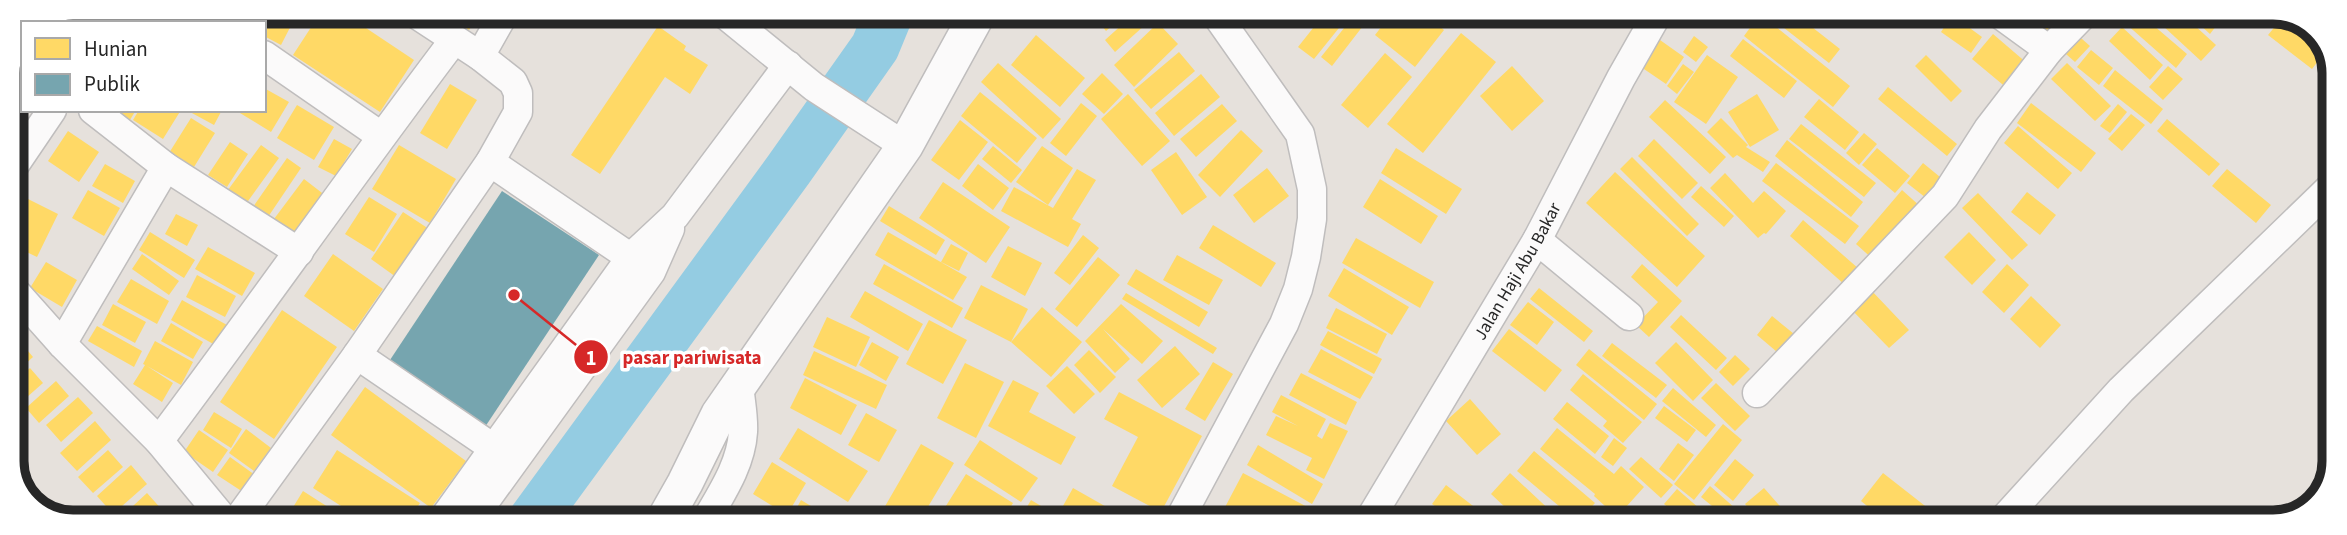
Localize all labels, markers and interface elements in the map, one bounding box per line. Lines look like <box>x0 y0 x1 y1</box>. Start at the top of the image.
legend <box>21 21 266 112</box>
text: Hunian <box>84 34 148 64</box>
text: Publik <box>84 69 140 99</box>
street label: Jalan Haji Abu Bakar <box>1468 197 1567 344</box>
callout: pasar pariwisata <box>574 337 776 377</box>
text: 1 <box>585 343 597 373</box>
text: pasar pariwisata <box>623 345 761 372</box>

